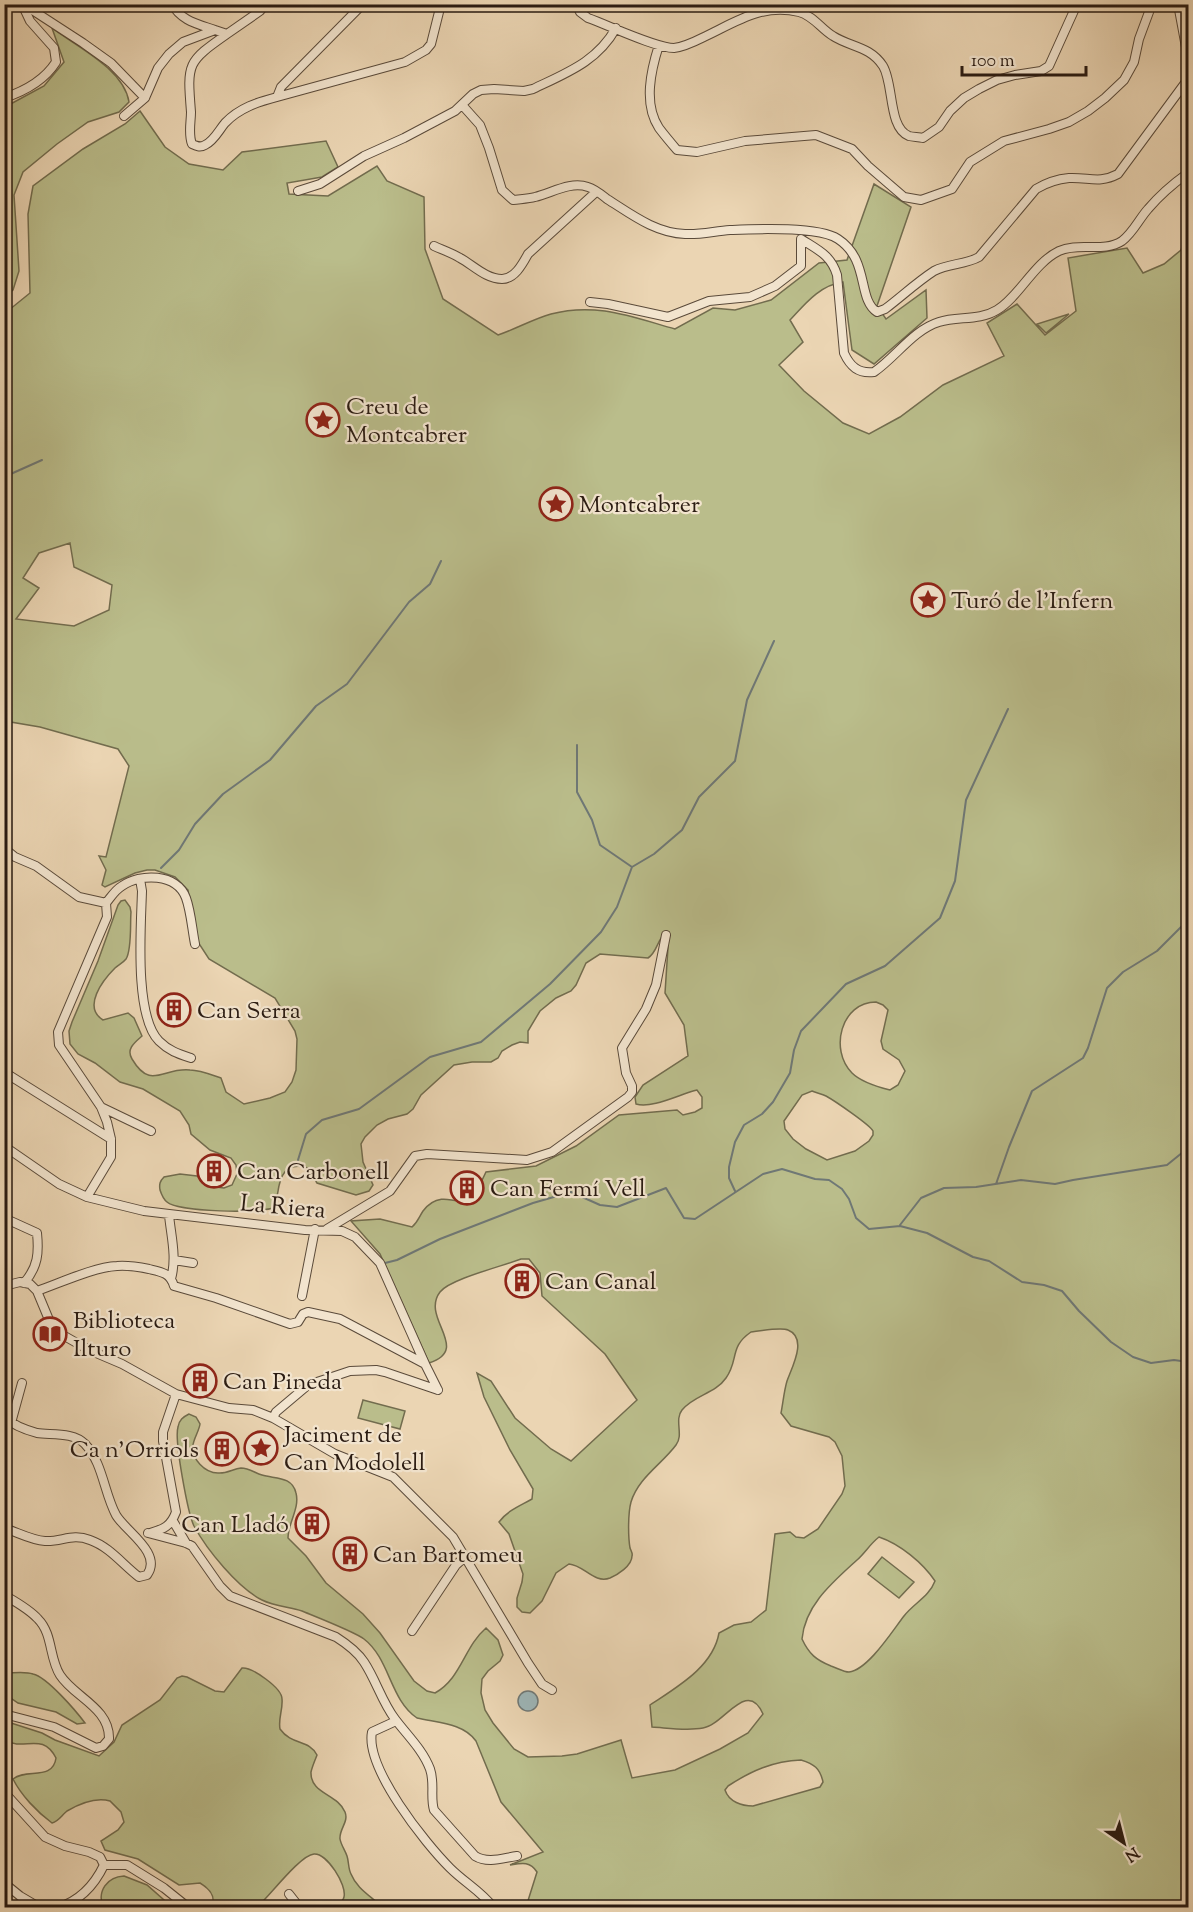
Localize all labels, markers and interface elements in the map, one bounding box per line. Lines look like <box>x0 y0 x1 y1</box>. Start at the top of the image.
scale bar <box>962 39 1086 77</box>
text: 100 m <box>971 49 1015 75</box>
place label: Creu de Montcabrer <box>346 391 467 453</box>
place icon: Creu de Montcabrer <box>305 402 341 438</box>
place icon: Montcabrer <box>538 486 574 522</box>
place label: Montcabrer <box>579 489 700 523</box>
place icon: Turó de l'Infern <box>910 582 946 618</box>
place label: Turó de l'Infern <box>951 585 1113 619</box>
building icon: Can Serra <box>156 992 192 1028</box>
place label: Can Serra <box>197 995 301 1029</box>
building icon: Can Carbonell <box>196 1153 232 1189</box>
place label: Can Carbonell <box>237 1156 390 1190</box>
building icon: Can Fermí Vell <box>449 1170 485 1206</box>
place label: Can Fermí Vell <box>490 1173 646 1207</box>
street label: La Riera <box>239 1187 327 1229</box>
building icon: Can Canal <box>504 1263 540 1299</box>
place label: Can Canal <box>545 1266 657 1300</box>
place label: Biblioteca Ilturo <box>73 1305 175 1367</box>
library icon: Biblioteca Ilturo <box>32 1316 68 1352</box>
building icon: Can Pineda <box>182 1363 218 1399</box>
place label: Can Pineda <box>223 1366 342 1400</box>
place label: Jaciment de Can Modolell <box>282 1419 426 1481</box>
place icon: Jaciment de Can Modolell <box>243 1430 279 1466</box>
building icon: Ca n'Orriols <box>204 1431 240 1467</box>
place label: Ca n'Orriols <box>70 1434 199 1468</box>
building icon: Can Lladó <box>294 1506 330 1542</box>
place label: Can Lladó <box>181 1509 289 1543</box>
building icon: Can Bartomeu <box>332 1536 368 1572</box>
place label: Can Bartomeu <box>373 1539 523 1573</box>
north arrow <box>1094 1813 1154 1873</box>
text: N <box>1119 1840 1143 1866</box>

